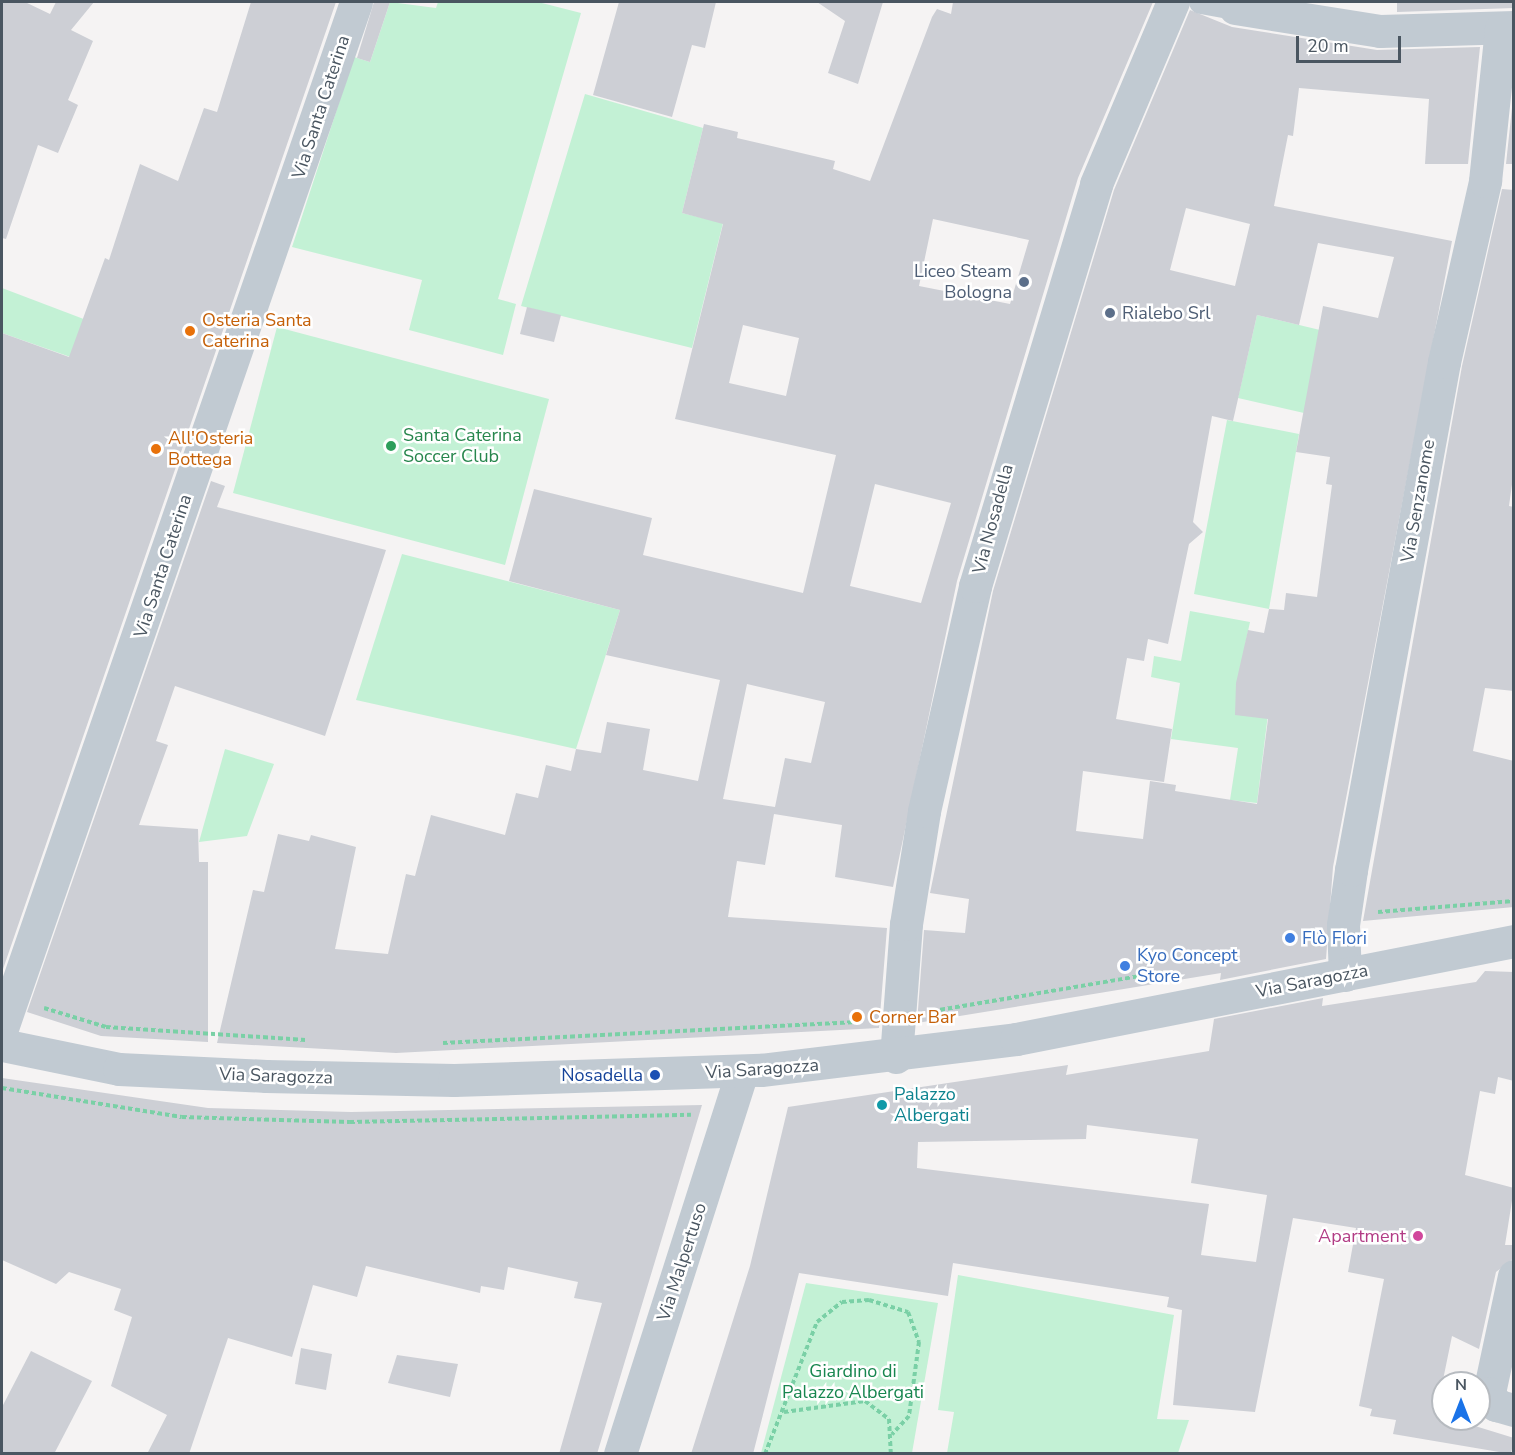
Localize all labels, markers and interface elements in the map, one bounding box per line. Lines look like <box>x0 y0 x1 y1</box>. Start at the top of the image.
scale bar <box>1299 24 1404 62</box>
street label: Via Santa Caterina <box>288 33 354 181</box>
text: 20 m <box>1307 34 1349 58</box>
place label: Liceo Steam Bologna <box>914 261 1012 304</box>
marker: Liceo Steam Bologna <box>1017 275 1031 289</box>
place label: Rialebo Srl <box>1122 302 1211 324</box>
marker: Rialebo Srl <box>1103 306 1117 320</box>
place label: Osteria Santa Caterina <box>202 310 312 352</box>
marker: Osteria Santa Caterina <box>183 324 197 338</box>
place label: Santa Caterina Soccer Club <box>403 425 522 468</box>
place label: All'Osteria Bottega <box>168 428 253 470</box>
street label: Via Senzanome <box>1397 438 1439 564</box>
marker: Santa Caterina Soccer Club <box>384 439 398 453</box>
marker: All'Osteria Bottega <box>149 442 163 456</box>
street label: Via Nosadella <box>968 462 1018 576</box>
street label: Via Santa Caterina <box>130 492 196 640</box>
place label: Flò FIori <box>1302 927 1367 949</box>
marker: Flò FIori <box>1283 931 1297 945</box>
place label: Kyo Concept Store <box>1137 945 1238 988</box>
marker: Kyo Concept Store <box>1118 959 1132 973</box>
street label: Via Saragozza <box>1254 960 1370 1002</box>
place label: Corner Bar <box>869 1006 956 1028</box>
marker: Corner Bar <box>850 1010 864 1024</box>
street label: Via Saragozza <box>704 1054 820 1084</box>
street label: Via Saragozza <box>219 1063 333 1089</box>
place label: Nosadella <box>561 1064 643 1086</box>
marker: Nosadella <box>648 1068 662 1082</box>
place label: Palazzo Albergati <box>894 1084 969 1126</box>
marker: Palazzo Albergati <box>875 1098 889 1112</box>
street label: Via Malpertuso <box>653 1200 711 1324</box>
place label: Apartment <box>1318 1225 1406 1247</box>
marker: Apartment <box>1411 1229 1425 1243</box>
park label: Giardino di Palazzo Albergati <box>782 1361 924 1404</box>
north arrow <box>1431 1371 1491 1431</box>
text: N <box>1455 1374 1467 1396</box>

